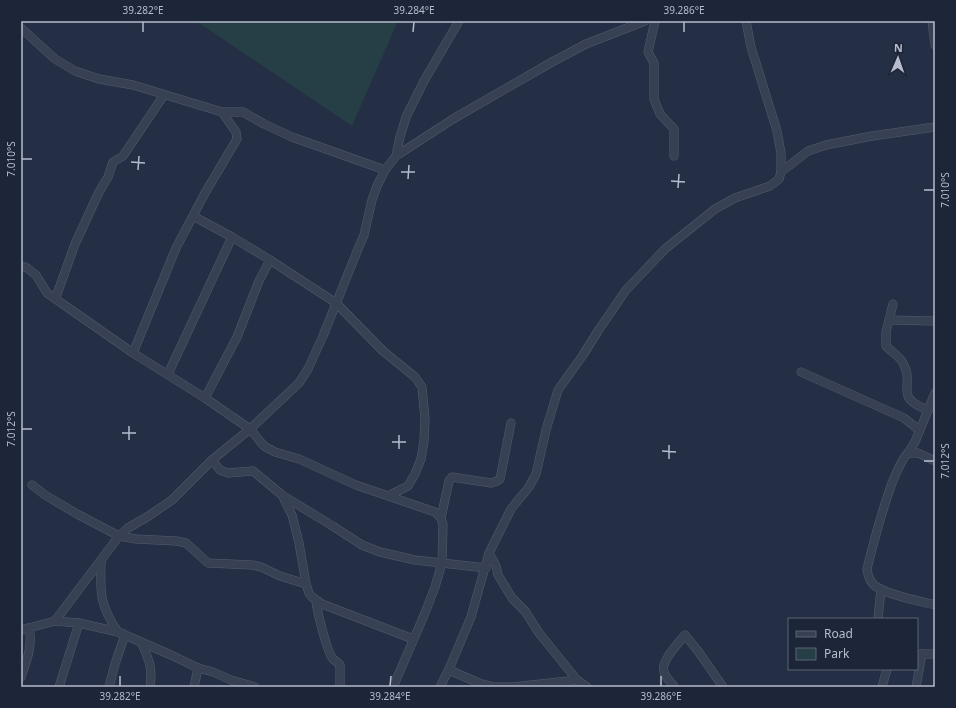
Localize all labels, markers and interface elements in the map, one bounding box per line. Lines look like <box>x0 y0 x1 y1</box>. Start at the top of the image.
text: 39.282°E <box>122 3 164 17</box>
text: 39.284°E <box>393 3 435 17</box>
text: 39.286°E <box>663 3 705 17</box>
north arrow <box>878 38 918 78</box>
text: N <box>894 40 903 55</box>
text: 7.010°S <box>4 141 18 177</box>
text: 7.010°S <box>938 172 952 208</box>
text: 7.012°S <box>4 411 18 447</box>
text: 7.012°S <box>938 443 952 479</box>
legend <box>788 618 918 670</box>
text: Road <box>824 625 853 642</box>
text: Park <box>824 645 850 662</box>
text: 39.282°E <box>99 689 141 703</box>
text: 39.284°E <box>369 689 411 703</box>
text: 39.286°E <box>640 689 682 703</box>

